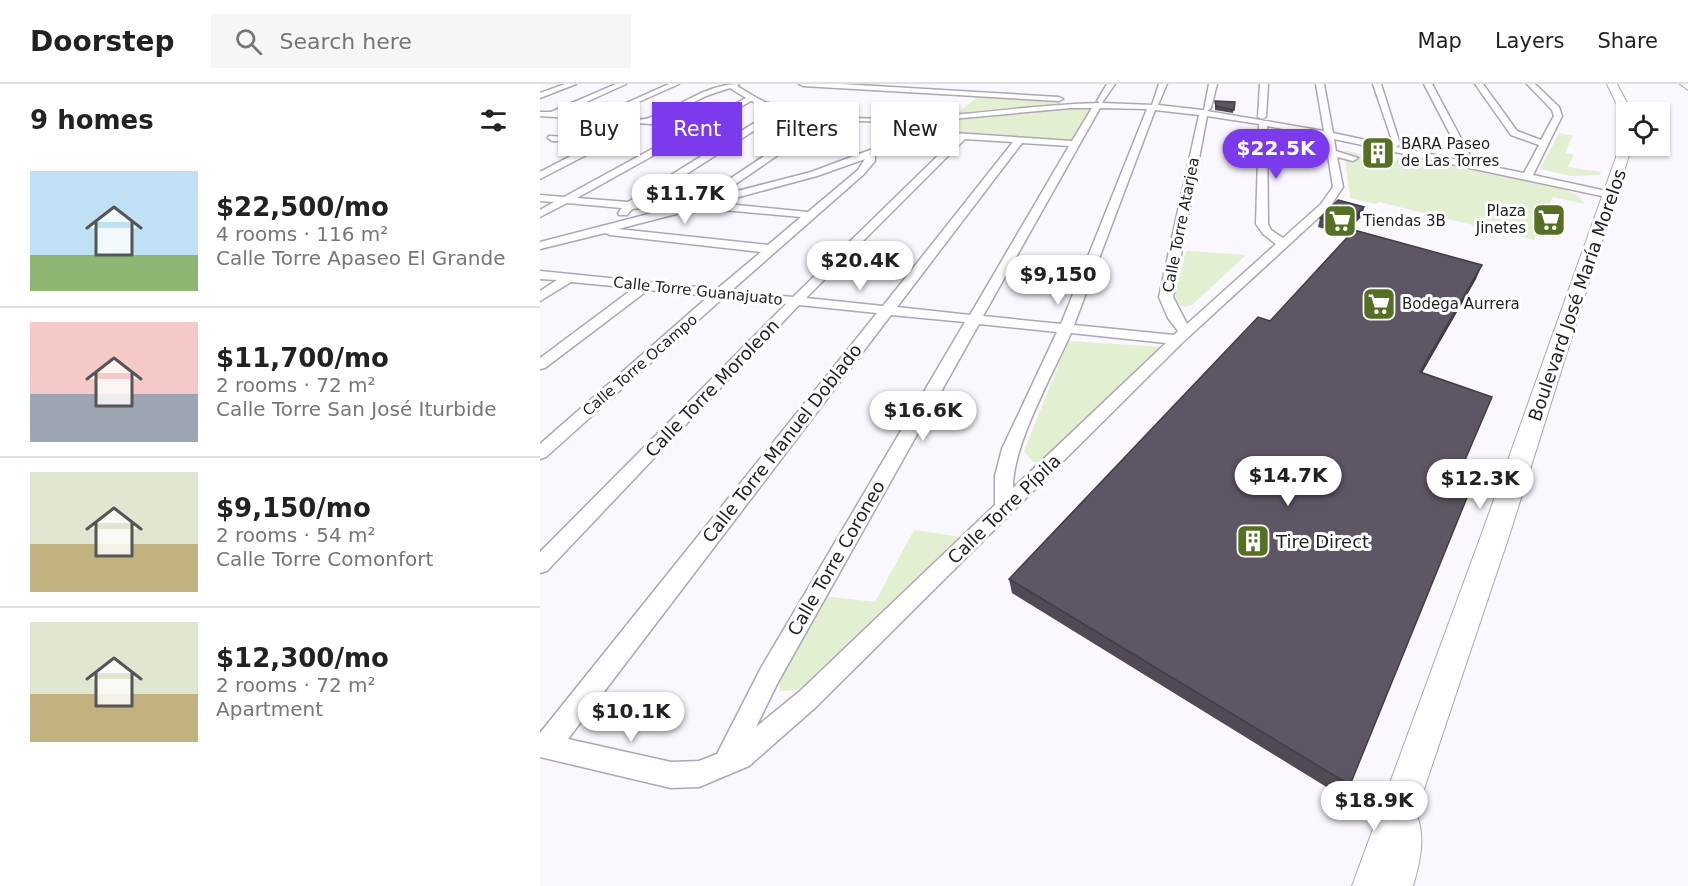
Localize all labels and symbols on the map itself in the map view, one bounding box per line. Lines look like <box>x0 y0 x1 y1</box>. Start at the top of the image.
pin: $22.5K <box>1227 129 1325 180</box>
building icon: BARA Paseo de Las Torres <box>1360 135 1396 171</box>
place label: BARA Paseo de Las Torres <box>1401 135 1499 170</box>
street label: Calle Torre Atarjea <box>1159 156 1203 294</box>
street label: Boulevard José María Morelos <box>1524 166 1630 424</box>
pin: $11.7K <box>636 174 734 225</box>
place label: Plaza Jinetes <box>1475 202 1526 237</box>
supermarket icon: Plaza Jinetes <box>1531 202 1567 238</box>
supermarket icon: Tiendas 3B <box>1322 203 1358 239</box>
place label: Tiendas 3B <box>1362 212 1446 230</box>
pin: $20.4K <box>811 241 909 292</box>
pin: $9,150 <box>1009 255 1107 306</box>
street label: Calle Torre Guanajuato <box>612 273 784 309</box>
supermarket icon: Bodega Aurrera <box>1361 286 1397 322</box>
place label: Bodega Aurrera <box>1402 295 1520 313</box>
street label: Calle Torre Ocampo <box>579 310 701 420</box>
street label: Calle Torre Moroleon <box>641 315 783 461</box>
street label: Calle Torre Manuel Doblado <box>698 340 866 546</box>
pin: $16.6K <box>874 391 972 442</box>
street label: Calle Torre Pípila <box>943 450 1065 568</box>
pin: $14.7K <box>1239 456 1337 507</box>
pin: $12.3K <box>1431 459 1529 510</box>
street label: Calle Torre Coroneo <box>783 477 889 639</box>
building icon: Tire Direct <box>1235 523 1271 559</box>
place label: Tire Direct <box>1275 531 1369 552</box>
pin: $10.1K <box>582 692 680 743</box>
pin: $18.9K <box>1325 781 1423 832</box>

